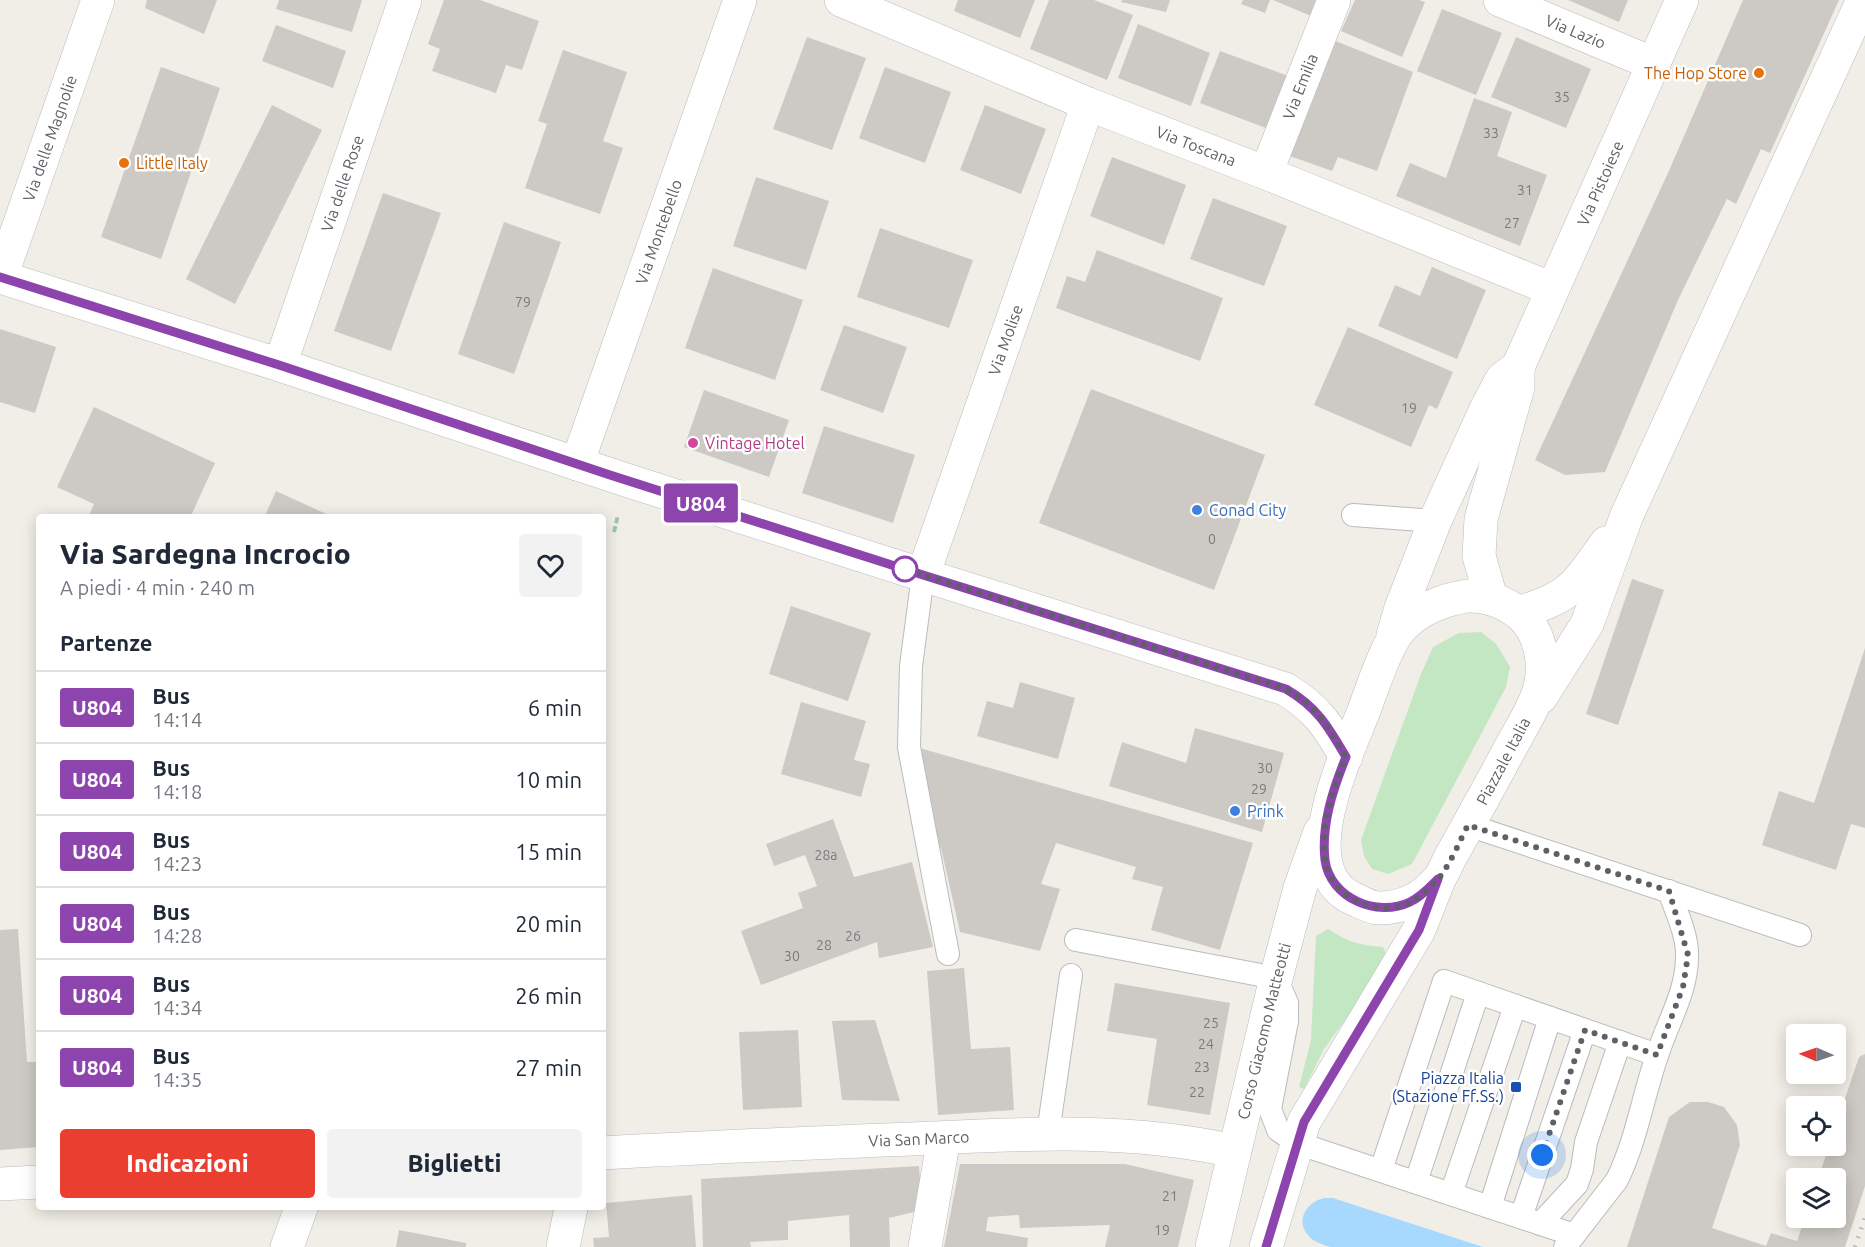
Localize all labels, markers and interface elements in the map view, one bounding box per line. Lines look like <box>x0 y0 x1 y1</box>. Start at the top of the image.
street label: Via Lazio <box>1543 11 1609 52</box>
street label: Via Emilia <box>1279 51 1321 122</box>
place label: The Hop Store <box>1644 64 1747 82</box>
marker: The Hop Store <box>1752 66 1766 80</box>
street label: Via delle Magnolie <box>19 73 80 204</box>
house number: 35 <box>1554 89 1570 105</box>
street label: Via Toscana <box>1154 122 1239 169</box>
house number: 33 <box>1483 125 1499 141</box>
street label: Via delle Rose <box>317 133 367 234</box>
street label: Via Pistoiese <box>1573 138 1627 228</box>
place label: Little Italy <box>136 154 208 172</box>
marker: Little Italy <box>117 156 131 170</box>
street label: Via Montebello <box>632 177 685 287</box>
house number: 31 <box>1517 182 1533 198</box>
house number: 27 <box>1504 215 1520 231</box>
house number: 79 <box>515 294 531 310</box>
street label: Via Molise <box>985 302 1026 378</box>
house number: 19 <box>1401 400 1417 416</box>
place label: Vintage Hotel <box>705 434 805 452</box>
marker: Vintage Hotel <box>686 436 700 450</box>
line badge: U804 <box>659 484 743 522</box>
text: U804 <box>676 491 726 515</box>
place label: Conad City <box>1209 501 1287 519</box>
marker: Conad City <box>1190 503 1204 517</box>
house number: 0 <box>1208 531 1216 547</box>
button: heart <box>519 534 582 597</box>
text: Via Sardegna Incrocio <box>60 538 351 569</box>
unlabelled marker <box>892 556 918 582</box>
text: A piedi · 4 min · 240 m <box>60 576 255 599</box>
text: Partenze <box>60 630 152 655</box>
text: Bus <box>152 683 190 708</box>
text: U804 <box>72 695 122 719</box>
text: 6 min <box>528 695 582 720</box>
text: 14:14 <box>152 708 202 731</box>
street label: Piazzale Italia <box>1472 714 1534 808</box>
text: Bus <box>152 755 190 780</box>
house number: 30 <box>1257 760 1273 776</box>
text: U804 <box>72 767 122 791</box>
text: 10 min <box>515 767 582 792</box>
text: 14:18 <box>152 780 202 803</box>
house number: 29 <box>1251 781 1267 797</box>
place label: Prink <box>1247 802 1284 820</box>
marker: Prink <box>1228 804 1242 818</box>
text: Bus <box>152 827 190 852</box>
text: U804 <box>72 839 122 863</box>
text: 15 min <box>515 839 582 864</box>
house number: 28a <box>815 847 838 863</box>
text: 14:23 <box>152 852 202 875</box>
text: Bus <box>152 899 190 924</box>
text: U804 <box>72 911 122 935</box>
text: 20 min <box>515 911 582 936</box>
text: 14:28 <box>152 924 202 947</box>
house number: 26 <box>845 928 861 944</box>
house number: 28 <box>816 937 832 953</box>
street label: Corso Giacomo Matteotti <box>1234 941 1294 1121</box>
house number: 30 <box>784 948 800 964</box>
text: Bus <box>152 971 190 996</box>
text: U804 <box>72 983 122 1007</box>
text: 26 min <box>515 983 582 1008</box>
text: 14:34 <box>152 996 202 1019</box>
house number: 25 <box>1203 1015 1219 1031</box>
north arrow <box>1786 1024 1846 1084</box>
map controls <box>1786 1024 1846 1228</box>
house number: 24 <box>1198 1036 1214 1052</box>
text: Bus <box>152 1043 190 1068</box>
text: U804 <box>72 1055 122 1079</box>
text: 27 min <box>515 1055 582 1080</box>
house number: 23 <box>1194 1059 1210 1075</box>
text: 14:35 <box>152 1068 202 1091</box>
place label: Piazza Italia (Stazione Ff.Ss.) <box>1392 1069 1504 1106</box>
marker: Piazza Italia (Stazione Ff.Ss.) <box>1509 1080 1523 1094</box>
house number: 22 <box>1189 1084 1205 1100</box>
button: locate <box>1786 1096 1846 1156</box>
street label: Via San Marco <box>868 1127 970 1150</box>
button: Indicazioni <box>60 1129 315 1198</box>
button: Biglietti <box>327 1129 582 1198</box>
your location <box>1527 1140 1557 1170</box>
button: layers <box>1786 1168 1846 1228</box>
house number: 21 <box>1162 1188 1178 1204</box>
house number: 19 <box>1154 1222 1170 1238</box>

